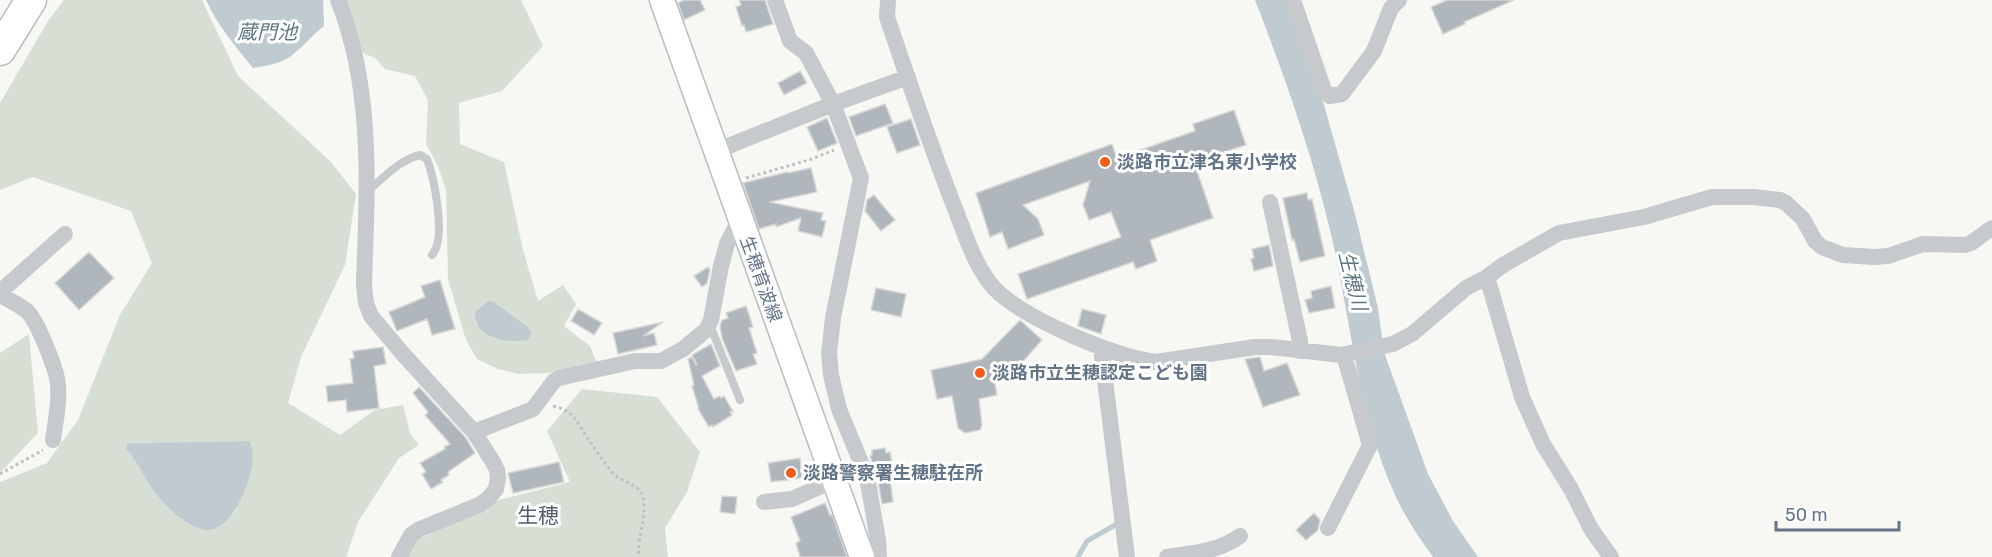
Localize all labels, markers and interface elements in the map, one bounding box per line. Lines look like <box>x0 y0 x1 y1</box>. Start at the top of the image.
water label: 蔵門池 <box>237 20 299 44</box>
place label: 淡路市立津名東小学校 <box>1117 151 1297 173</box>
marker: 淡路市立津名東小学校 <box>1098 155 1112 169</box>
street label: 生穂育波線 <box>735 233 787 325</box>
water label: 生穂川 <box>1334 249 1372 315</box>
place label: 淡路市立生穂認定こども園 <box>992 362 1208 384</box>
marker: 淡路市立生穂認定こども園 <box>973 366 987 380</box>
place label: 淡路警察署生穂駐在所 <box>803 462 983 484</box>
marker: 淡路警察署生穂駐在所 <box>784 466 798 480</box>
scale bar <box>1776 494 1899 532</box>
district label: 生穂 <box>517 503 559 528</box>
text: 50 m <box>1785 504 1828 526</box>

